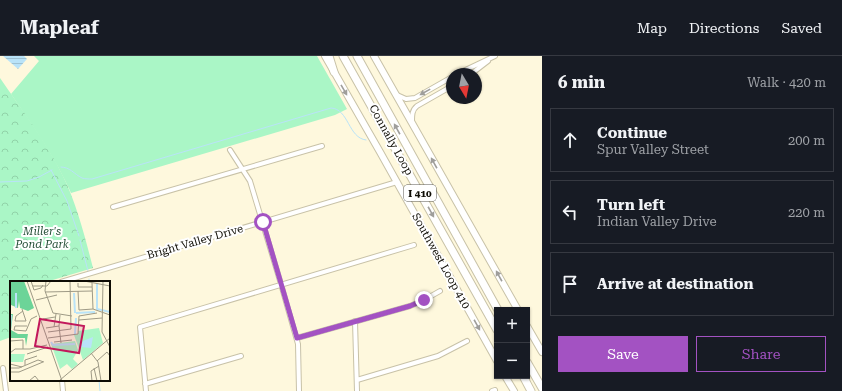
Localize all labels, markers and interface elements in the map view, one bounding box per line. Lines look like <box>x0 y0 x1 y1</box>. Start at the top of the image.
text: Mapleaf <box>20 16 99 39</box>
text: Map <box>637 20 667 36</box>
text: Directions <box>689 20 759 36</box>
text: Saved <box>781 20 822 36</box>
north arrow <box>446 68 482 104</box>
text: 6 min <box>558 72 605 92</box>
text: Walk · 420 m <box>747 75 826 90</box>
one-way arrow <box>341 84 348 96</box>
one-way arrow <box>419 89 431 95</box>
street label: Connally Loop <box>366 103 416 177</box>
one-way arrow <box>394 123 401 135</box>
text: Continue <box>597 124 667 142</box>
icon: ahead <box>559 129 581 151</box>
text: 200 m <box>788 133 825 148</box>
text: Spur Valley Street <box>597 142 709 157</box>
one-way arrow <box>431 157 438 169</box>
road number: I 410 <box>404 185 436 201</box>
text: Turn left <box>597 196 665 214</box>
icon: left <box>559 201 581 223</box>
text: 220 m <box>788 205 825 220</box>
one-way arrow <box>428 206 434 218</box>
street label: Southwest Loop 410 <box>409 211 473 311</box>
route start <box>254 213 272 231</box>
text: Indian Valley Drive <box>597 214 717 229</box>
street label: Bright Valley Drive <box>145 222 245 262</box>
park label: Miller's Pond Park <box>14 225 69 251</box>
one-way arrow <box>495 270 502 282</box>
icon: arrive <box>559 273 581 295</box>
text: Arrive at destination <box>597 275 753 293</box>
inset map <box>10 281 110 381</box>
route end <box>415 291 433 309</box>
map controls <box>494 307 530 379</box>
button: + <box>494 307 530 343</box>
one-way arrow <box>473 319 480 331</box>
button: Save <box>558 336 688 372</box>
button: Share <box>696 336 826 372</box>
button: − <box>494 343 530 379</box>

